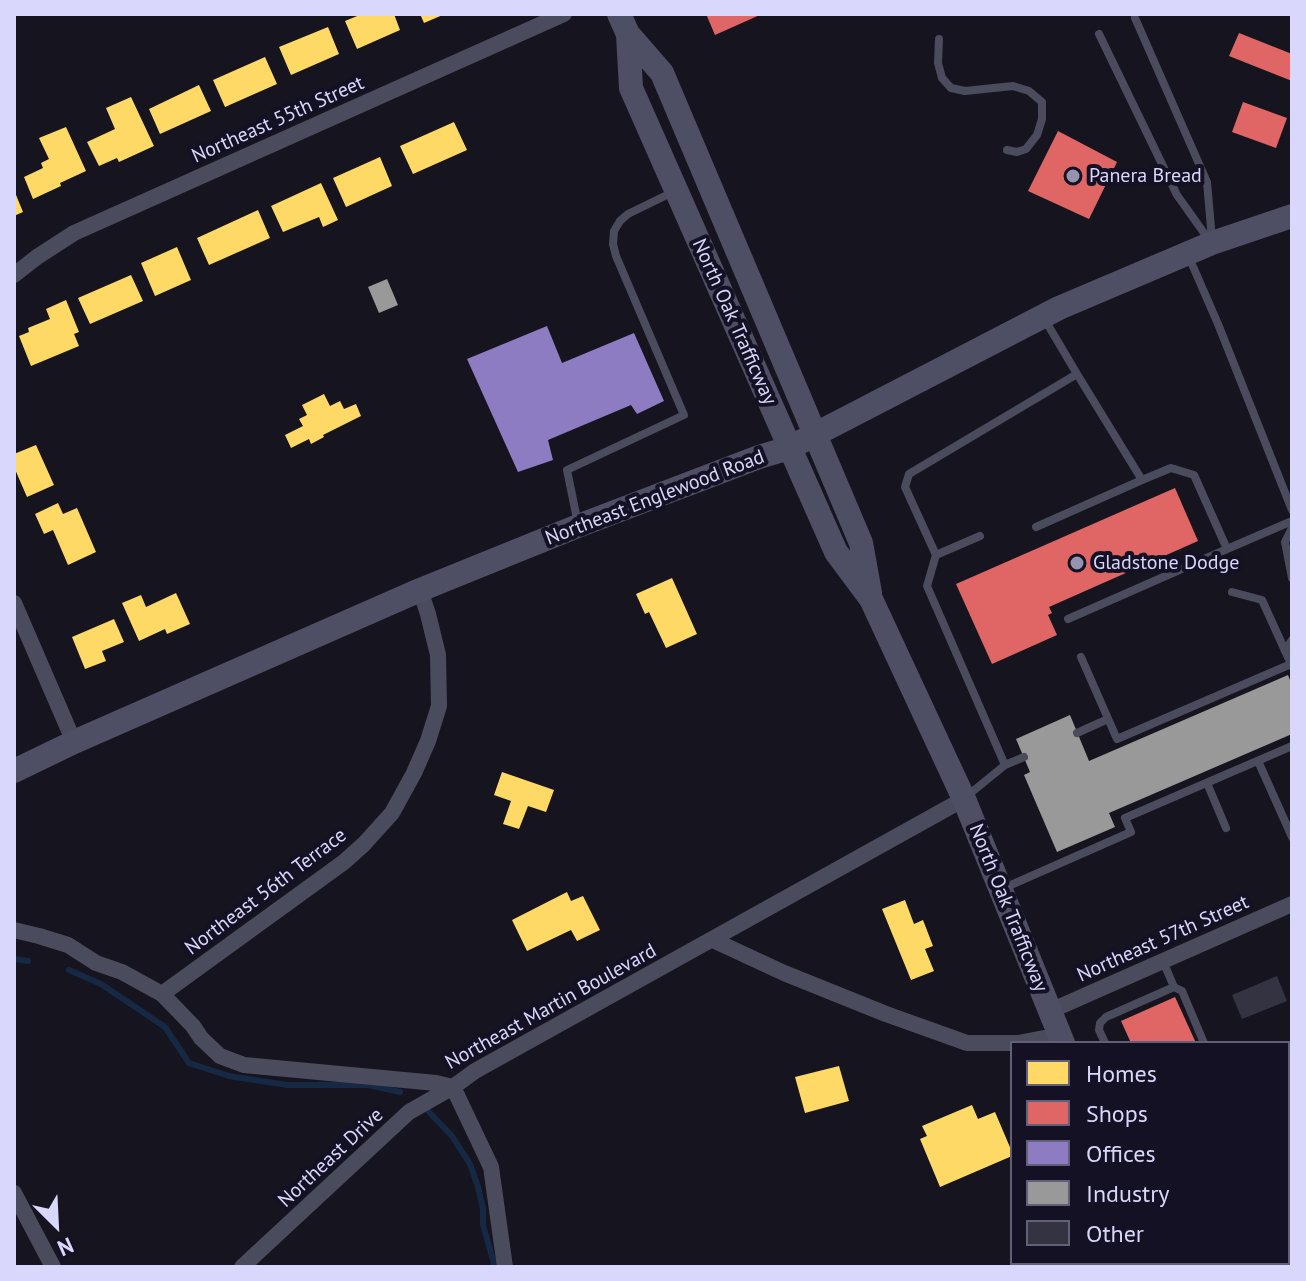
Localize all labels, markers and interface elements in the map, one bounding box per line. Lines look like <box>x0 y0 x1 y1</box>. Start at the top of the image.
street label: Northeast 55th Street <box>188 71 368 169</box>
place label: Panera Bread <box>1089 164 1202 188</box>
marker: Panera Bread <box>1064 167 1082 185</box>
street label: North Oak Trafficway <box>687 235 781 409</box>
street label: Northeast Englewood Road <box>542 445 768 551</box>
place label: Gladstone Dodge <box>1093 551 1239 575</box>
marker: Gladstone Dodge <box>1068 554 1086 572</box>
street label: North Oak Trafficway <box>963 821 1053 995</box>
street label: Northeast 56th Terrace <box>181 824 351 960</box>
street label: Northeast 57th Street <box>1073 890 1253 988</box>
street label: Northeast Martin Boulevard <box>441 939 661 1075</box>
legend <box>1010 1041 1290 1265</box>
text: Homes <box>1086 1058 1157 1089</box>
text: Shops <box>1086 1098 1148 1129</box>
street label: Northeast Drive <box>274 1103 388 1213</box>
text: Offices <box>1086 1138 1156 1169</box>
text: Industry <box>1086 1178 1170 1209</box>
north arrow <box>16 1185 96 1265</box>
text: Other <box>1086 1218 1144 1249</box>
text: N <box>53 1231 78 1263</box>

